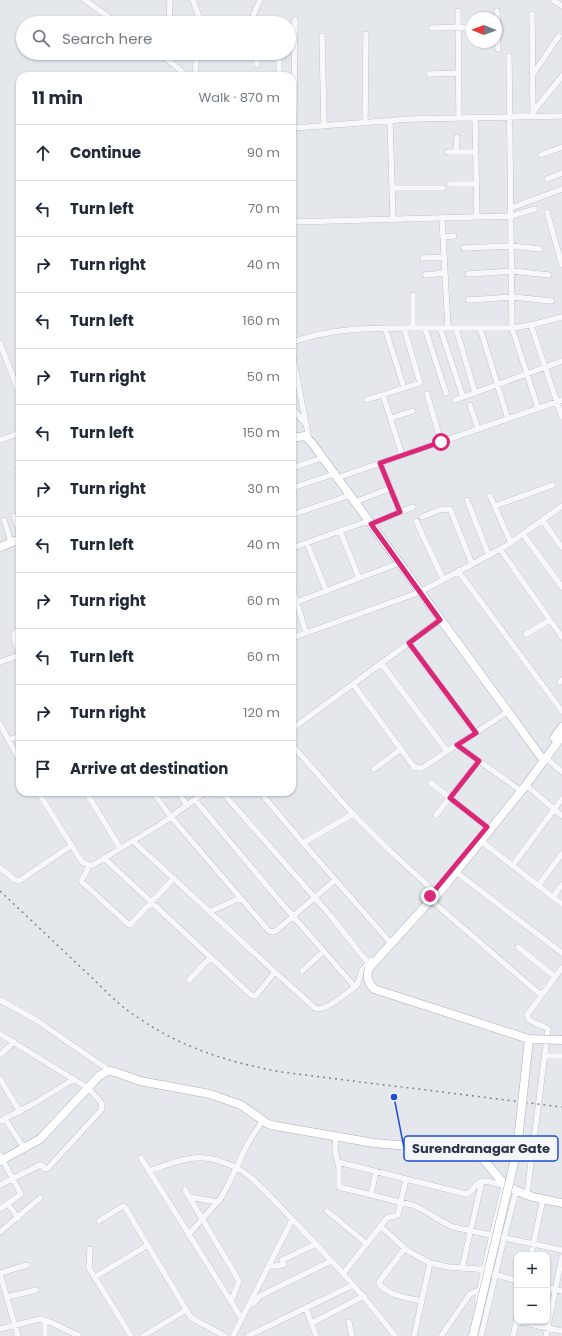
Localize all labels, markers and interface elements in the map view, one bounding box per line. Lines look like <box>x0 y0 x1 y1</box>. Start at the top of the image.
north arrow <box>466 12 502 48</box>
search box <box>16 16 296 60</box>
icon: search <box>30 27 52 49</box>
text: Search here <box>62 28 152 49</box>
text: 11 min <box>32 86 83 110</box>
text: Walk · 870 m <box>199 88 280 107</box>
icon: ahead <box>32 142 54 164</box>
text: Continue <box>70 142 141 163</box>
text: 90 m <box>247 143 280 162</box>
icon: left <box>32 198 54 220</box>
text: Turn left <box>70 198 134 219</box>
text: 70 m <box>248 199 280 218</box>
icon: right <box>32 254 54 276</box>
text: Turn right <box>70 254 146 275</box>
text: 40 m <box>247 255 280 274</box>
icon: left <box>32 310 54 332</box>
text: Turn left <box>70 310 134 331</box>
text: 160 m <box>243 311 280 330</box>
icon: right <box>32 366 54 388</box>
text: Turn right <box>70 366 146 387</box>
text: 50 m <box>247 367 280 386</box>
icon: left <box>32 422 54 444</box>
text: Turn left <box>70 422 134 443</box>
text: 150 m <box>243 423 280 442</box>
route start <box>432 433 450 451</box>
icon: right <box>32 478 54 500</box>
text: Turn right <box>70 478 146 499</box>
text: 30 m <box>247 479 280 498</box>
icon: left <box>32 534 54 556</box>
text: Turn left <box>70 534 134 555</box>
text: 40 m <box>247 535 280 554</box>
icon: right <box>32 590 54 612</box>
text: Turn right <box>70 590 146 611</box>
text: 60 m <box>247 591 280 610</box>
icon: left <box>32 646 54 668</box>
text: Turn left <box>70 646 134 667</box>
text: 60 m <box>247 647 280 666</box>
icon: right <box>32 702 54 724</box>
text: Turn right <box>70 702 146 723</box>
text: 120 m <box>243 703 280 722</box>
icon: arrive <box>32 758 54 780</box>
text: Arrive at destination <box>70 758 228 779</box>
route end <box>421 887 439 905</box>
callout: Surendranagar Gate <box>404 1136 558 1161</box>
text: Surendranagar Gate <box>412 1139 550 1158</box>
map controls <box>514 1252 550 1324</box>
button: + <box>514 1252 550 1288</box>
button: − <box>514 1288 550 1324</box>

